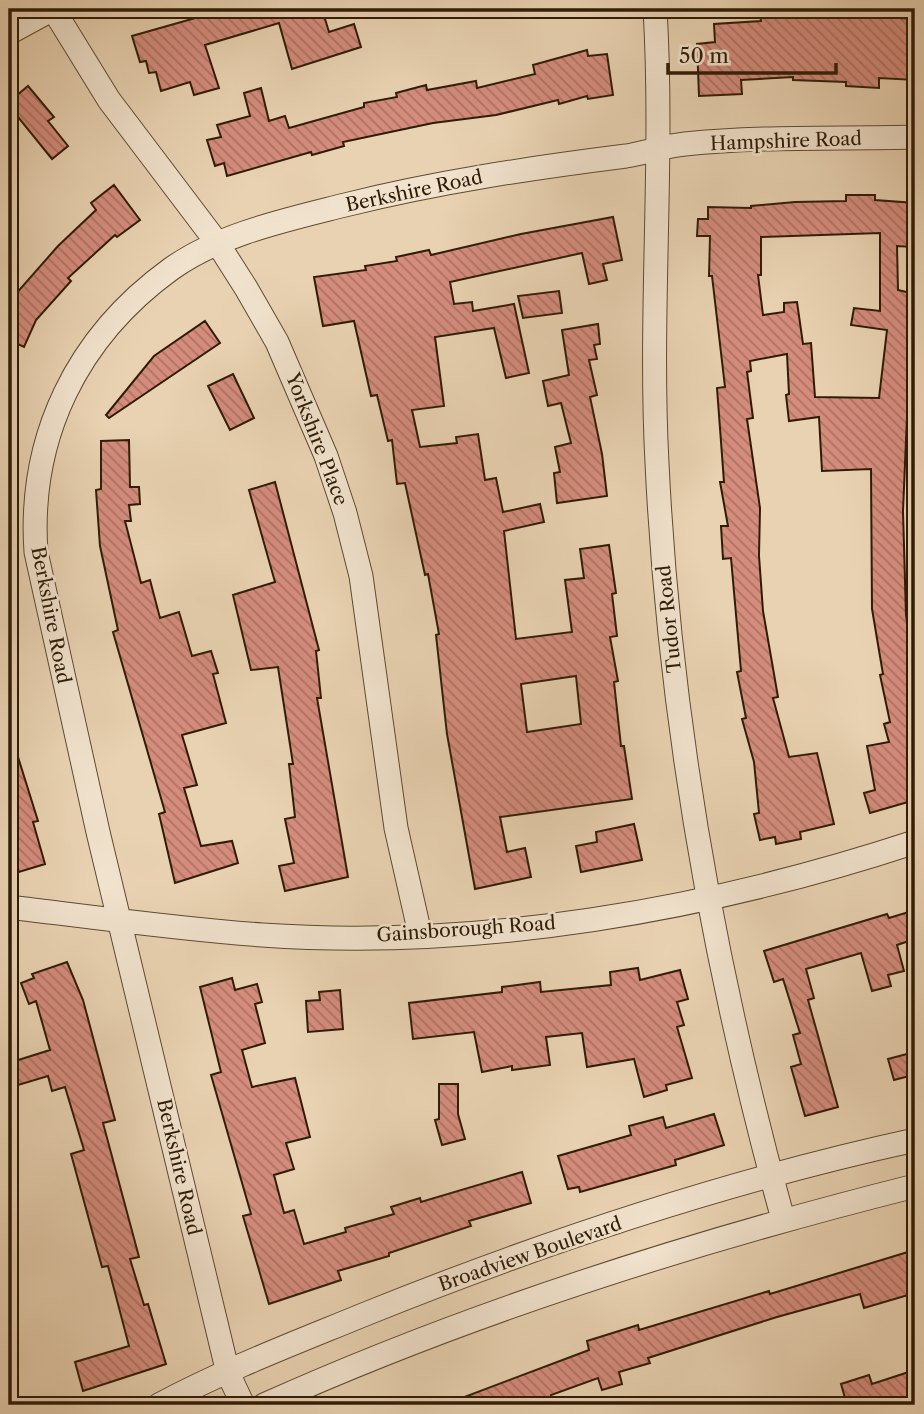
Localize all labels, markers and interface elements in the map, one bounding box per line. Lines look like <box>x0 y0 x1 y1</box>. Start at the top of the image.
scale bar <box>668 32 836 76</box>
text: 50 m <box>679 43 729 68</box>
street label: Hampshire Road <box>710 127 863 155</box>
street label: Berkshire Road <box>343 165 485 217</box>
street label: Yorkshire Place <box>281 369 353 509</box>
street label: Berkshire Road <box>26 544 76 686</box>
street label: Tudor Road <box>652 564 686 674</box>
street label: Gainsborough Road <box>376 911 557 947</box>
street label: Berkshire Road <box>152 1097 206 1238</box>
street label: Broadview Boulevard <box>435 1212 625 1296</box>

